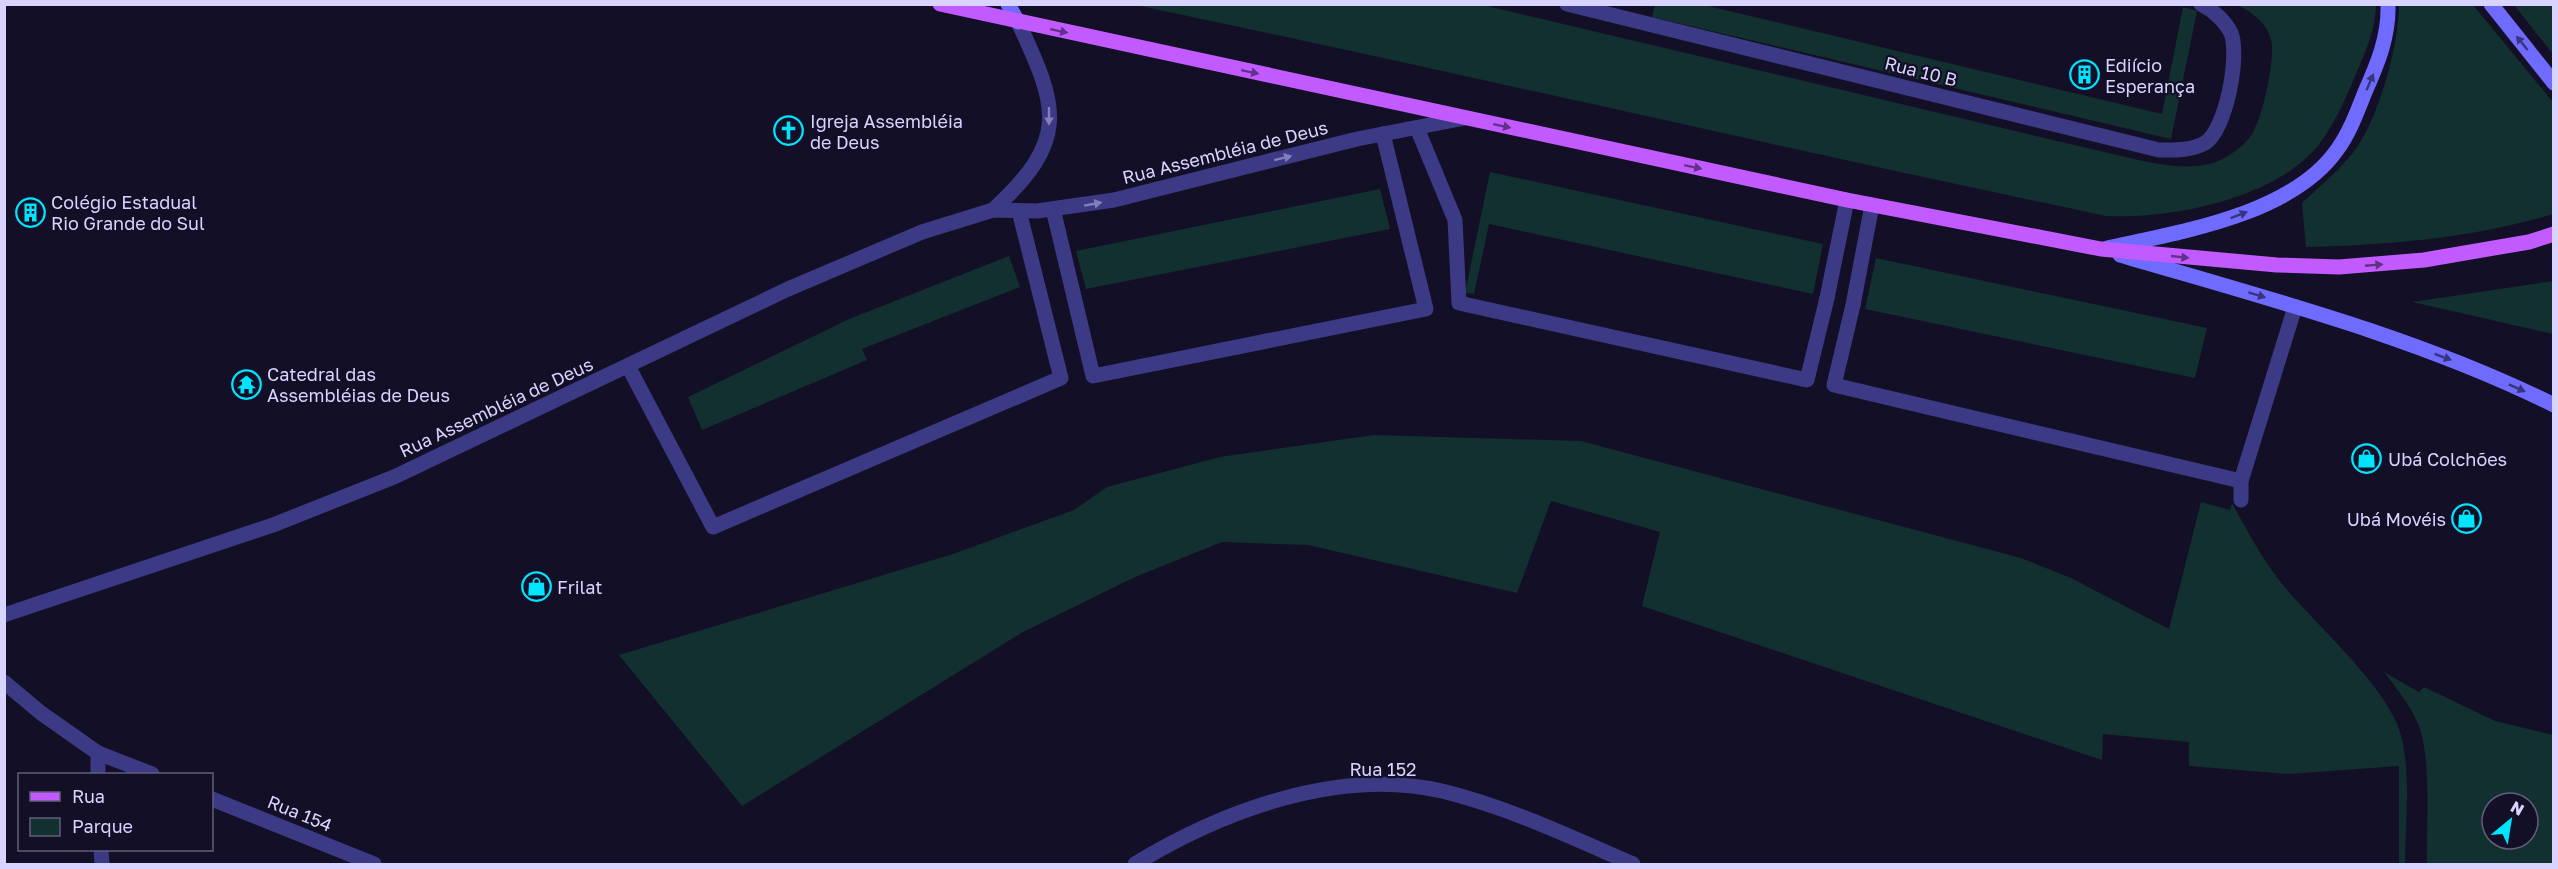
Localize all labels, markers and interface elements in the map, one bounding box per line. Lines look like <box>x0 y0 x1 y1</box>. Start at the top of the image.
one-way arrow <box>1050 27 1069 36</box>
one-way arrow <box>2517 36 2529 51</box>
street label: Rua 10 B <box>1882 51 1960 91</box>
place label: Ediício Esperança <box>2105 54 2195 97</box>
building icon: Ediício Esperança <box>2068 59 2100 91</box>
one-way arrow <box>1240 67 1259 77</box>
one-way arrow <box>2365 72 2375 90</box>
one-way arrow <box>1044 107 1054 126</box>
place label: Igreja Assembléia de Deus <box>810 110 963 153</box>
church icon: Igreja Assembléia de Deus <box>773 115 805 147</box>
street label: Rua Assembléia de Deus <box>1120 116 1330 188</box>
one-way arrow <box>1493 121 1511 131</box>
one-way arrow <box>1274 152 1292 162</box>
one-way arrow <box>1683 163 1702 172</box>
place label: Colégio Estadual Rio Grande do Sul <box>51 191 205 234</box>
building icon: Colégio Estadual Rio Grande do Sul <box>14 196 46 228</box>
one-way arrow <box>1084 199 1103 208</box>
one-way arrow <box>2230 210 2248 219</box>
one-way arrow <box>2170 252 2189 262</box>
one-way arrow <box>2365 260 2384 270</box>
one-way arrow <box>2249 291 2267 301</box>
street label: Rua Assembléia de Deus <box>396 352 596 462</box>
one-way arrow <box>2434 352 2452 362</box>
place label: Catedral das Assembléias de Deus <box>267 363 450 406</box>
temple icon: Catedral das Assembléias de Deus <box>230 368 262 400</box>
one-way arrow <box>2509 383 2526 392</box>
shop icon: Ubá Colchões <box>2351 443 2383 475</box>
place label: Ubá Colchões <box>2388 448 2507 470</box>
shop icon: Ubá Movéis <box>2451 503 2483 535</box>
place label: Ubá Movéis <box>2347 508 2446 530</box>
shop icon: Frilat <box>520 571 552 603</box>
place label: Frilat <box>557 576 603 598</box>
street label: Rua 152 <box>1349 758 1417 780</box>
legend <box>18 773 213 851</box>
text: Rua <box>72 785 105 807</box>
street label: Rua 154 <box>265 790 335 836</box>
north arrow <box>2480 791 2540 851</box>
text: N <box>2507 796 2528 820</box>
text: Parque <box>72 815 133 837</box>

